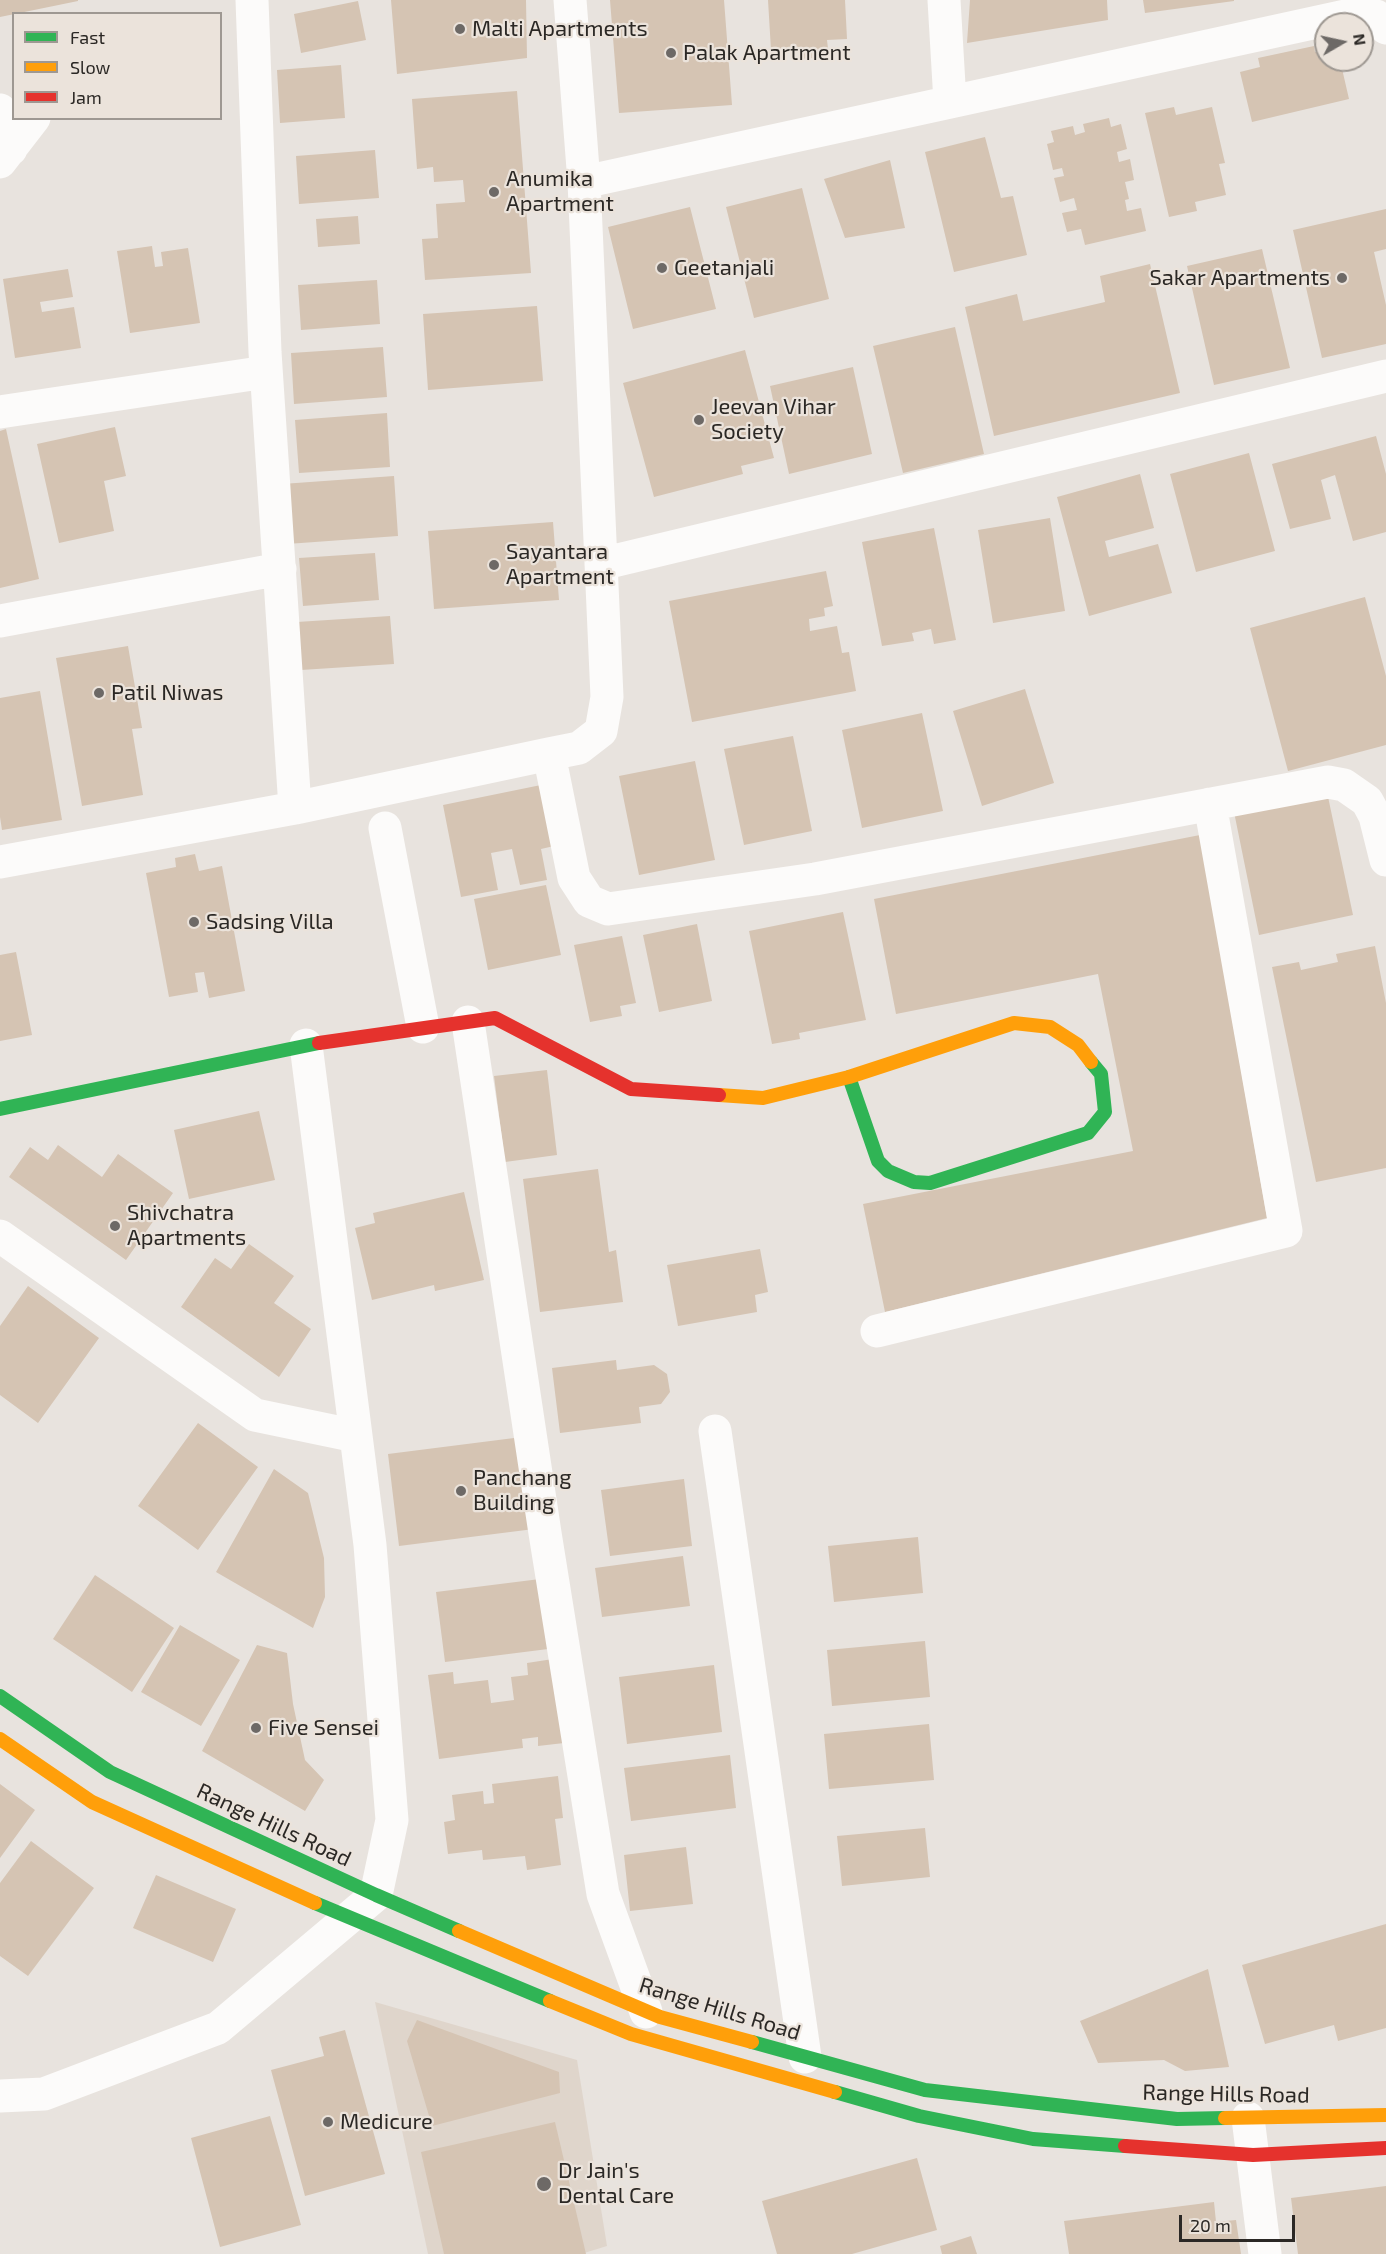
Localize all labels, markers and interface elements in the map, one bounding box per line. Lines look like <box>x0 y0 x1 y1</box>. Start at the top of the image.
legend <box>12 12 222 120</box>
north arrow <box>1314 12 1374 72</box>
place label: Malti Apartments <box>472 16 648 42</box>
marker: Malti Apartments <box>453 22 467 36</box>
text: Fast <box>70 26 105 48</box>
text: N <box>1350 32 1371 47</box>
place label: Palak Apartment <box>683 40 851 66</box>
marker: Palak Apartment <box>664 46 678 60</box>
text: Slow <box>70 56 110 78</box>
text: Jam <box>70 86 102 108</box>
place label: Anumika Apartment <box>506 166 614 218</box>
marker: Anumika Apartment <box>487 185 501 199</box>
place label: Geetanjali <box>674 255 774 281</box>
marker: Geetanjali <box>655 261 669 275</box>
place label: Sakar Apartments <box>1149 265 1330 291</box>
marker: Sakar Apartments <box>1335 271 1349 285</box>
place label: Jeevan Vihar Society <box>711 394 836 446</box>
marker: Jeevan Vihar Society <box>692 413 706 427</box>
place label: Sayantara Apartment <box>506 539 614 590</box>
marker: Sayantara Apartment <box>487 558 501 572</box>
place label: Patil Niwas <box>111 680 224 706</box>
marker: Patil Niwas <box>92 686 106 700</box>
place label: Sadsing Villa <box>206 909 334 935</box>
marker: Sadsing Villa <box>187 915 201 929</box>
place label: Shivchatra Apartments <box>127 1200 246 1252</box>
marker: Shivchatra Apartments <box>108 1219 122 1233</box>
place label: Panchang Building <box>473 1465 571 1516</box>
marker: Panchang Building <box>454 1484 468 1498</box>
place label: Five Sensei <box>268 1715 379 1741</box>
marker: Five Sensei <box>249 1721 263 1735</box>
street label: Range Hills Road <box>193 1778 355 1872</box>
street label: Range Hills Road <box>636 1972 804 2046</box>
street label: Range Hills Road <box>1142 2079 1310 2109</box>
place label: Medicure <box>340 2109 433 2135</box>
marker: Medicure <box>321 2115 335 2129</box>
place label: Dr Jain's Dental Care <box>558 2158 674 2210</box>
marker: Dr Jain's Dental Care <box>535 2175 553 2193</box>
scale bar <box>1182 2203 1298 2241</box>
text: 20 m <box>1190 2214 1231 2236</box>

